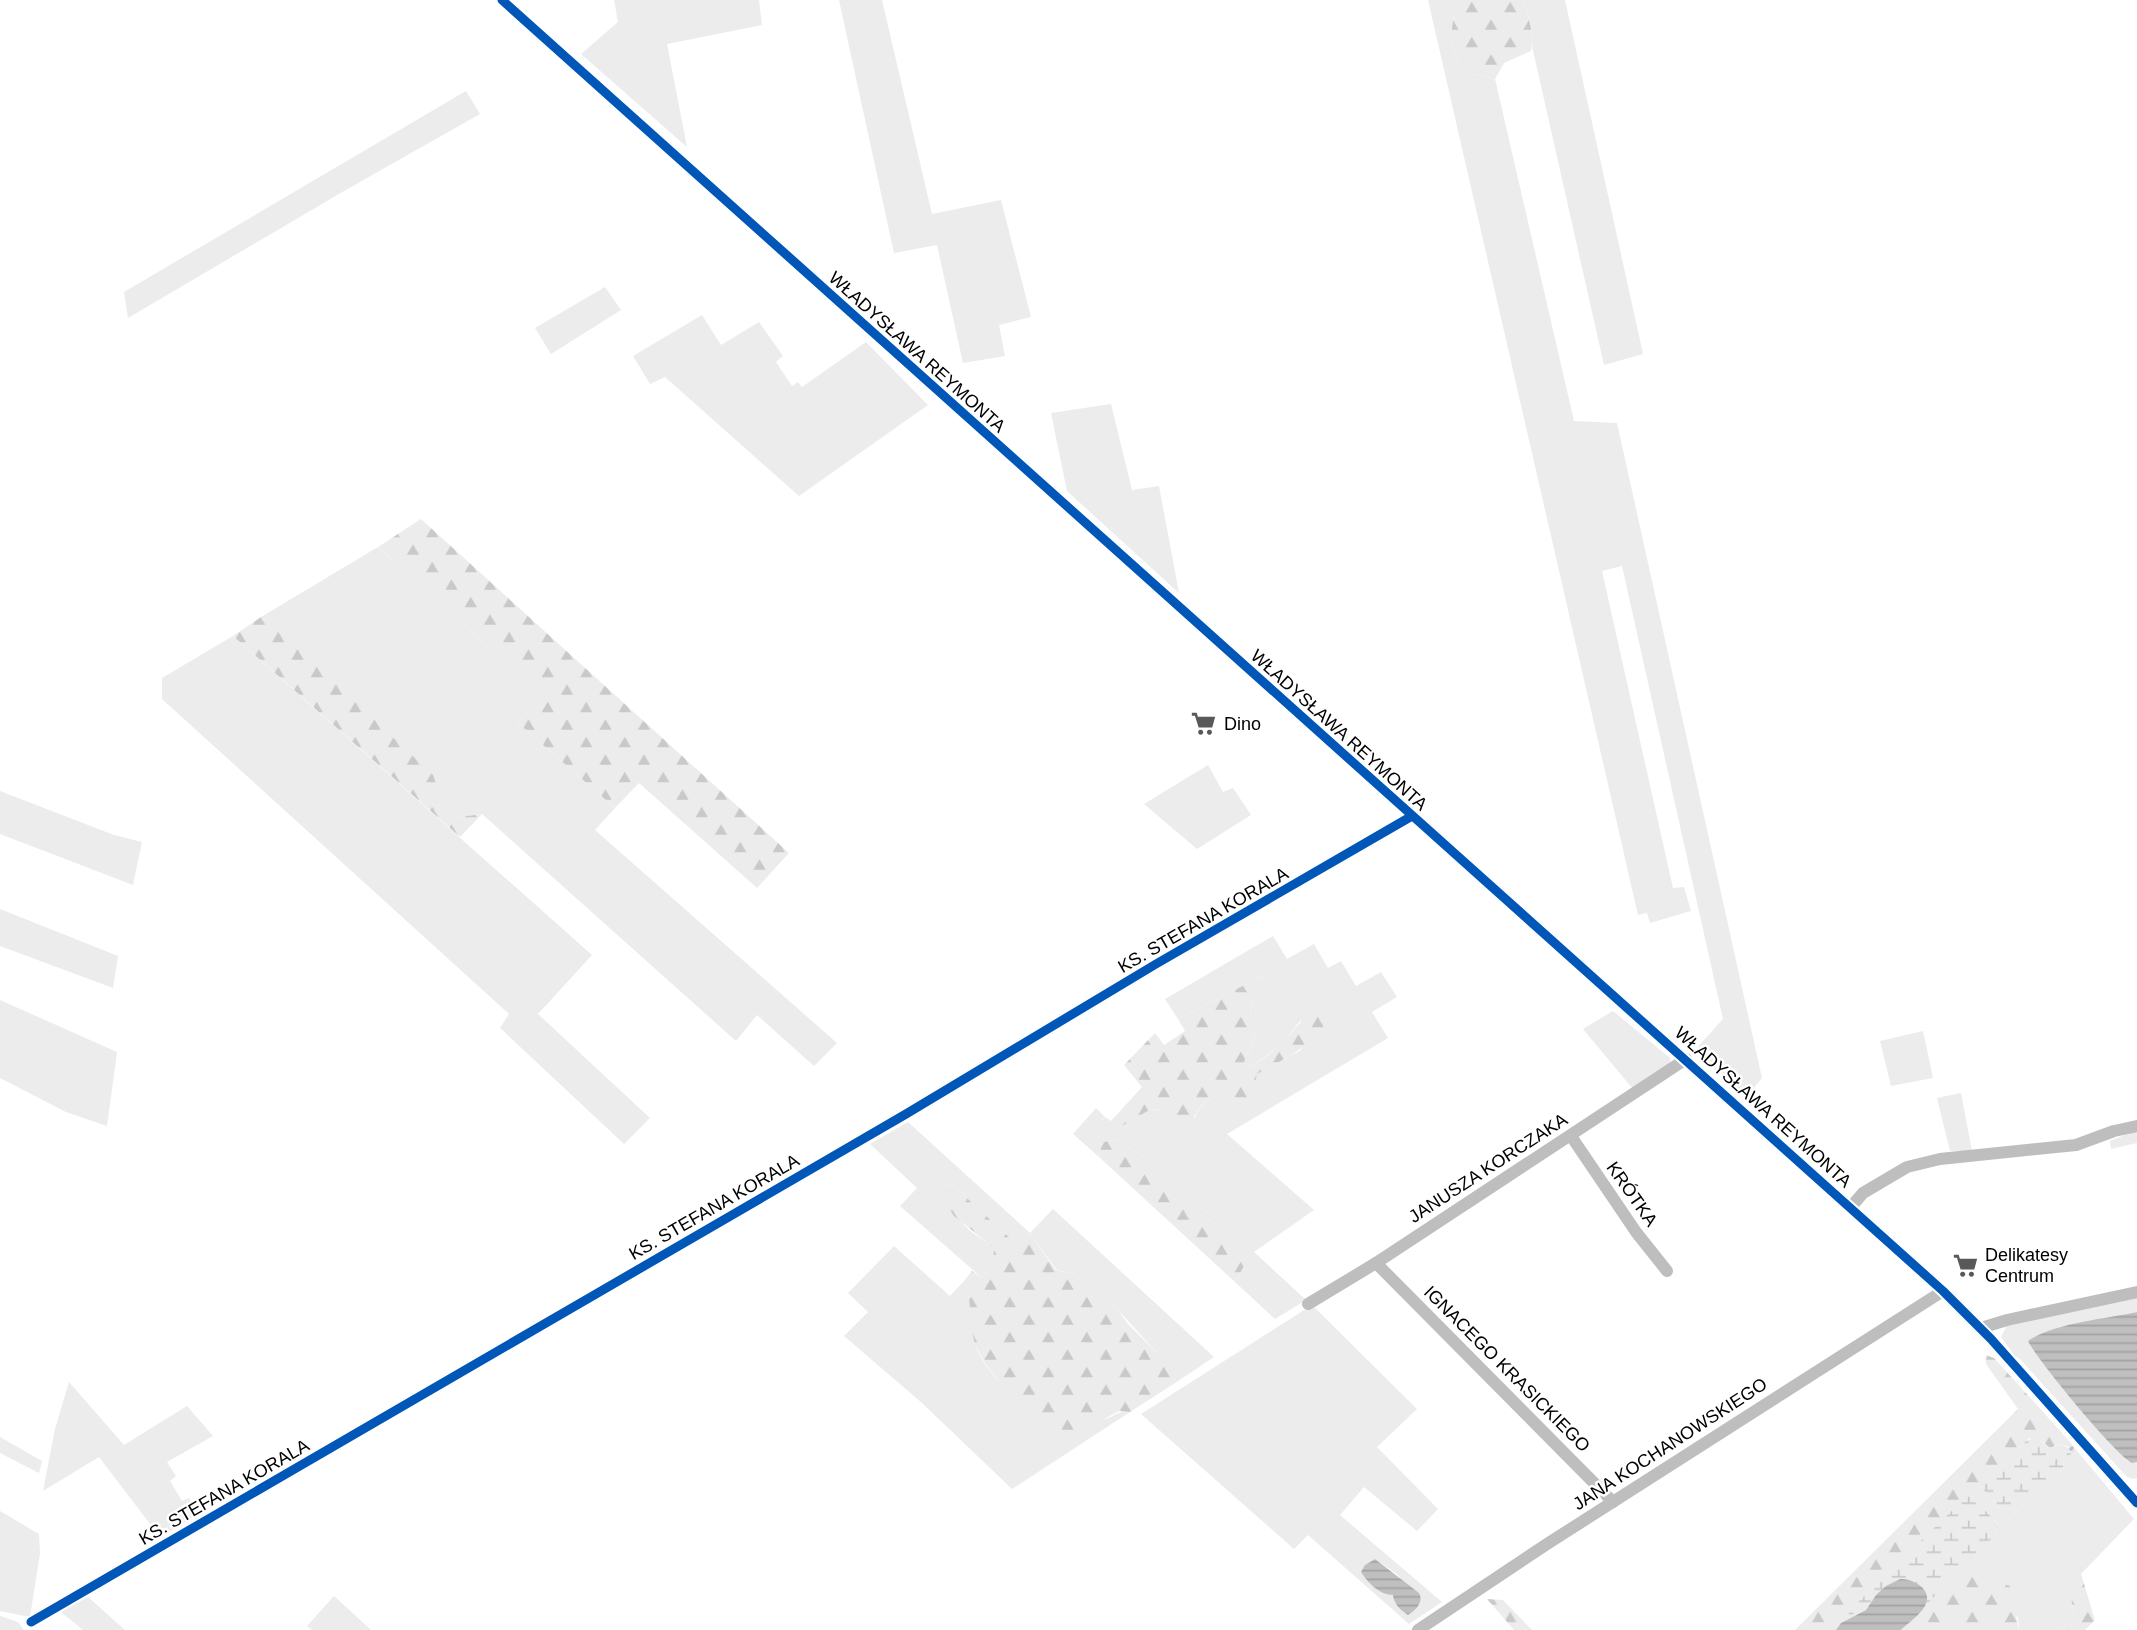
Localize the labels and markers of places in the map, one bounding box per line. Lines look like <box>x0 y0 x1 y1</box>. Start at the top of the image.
supermarket icon: Dino <box>1190 710 1218 738</box>
place label: Dino <box>1224 714 1261 734</box>
place label: Delikatesy Centrum <box>1985 1245 2068 1286</box>
supermarket icon: Delikatesy Centrum <box>1951 1251 1979 1279</box>

